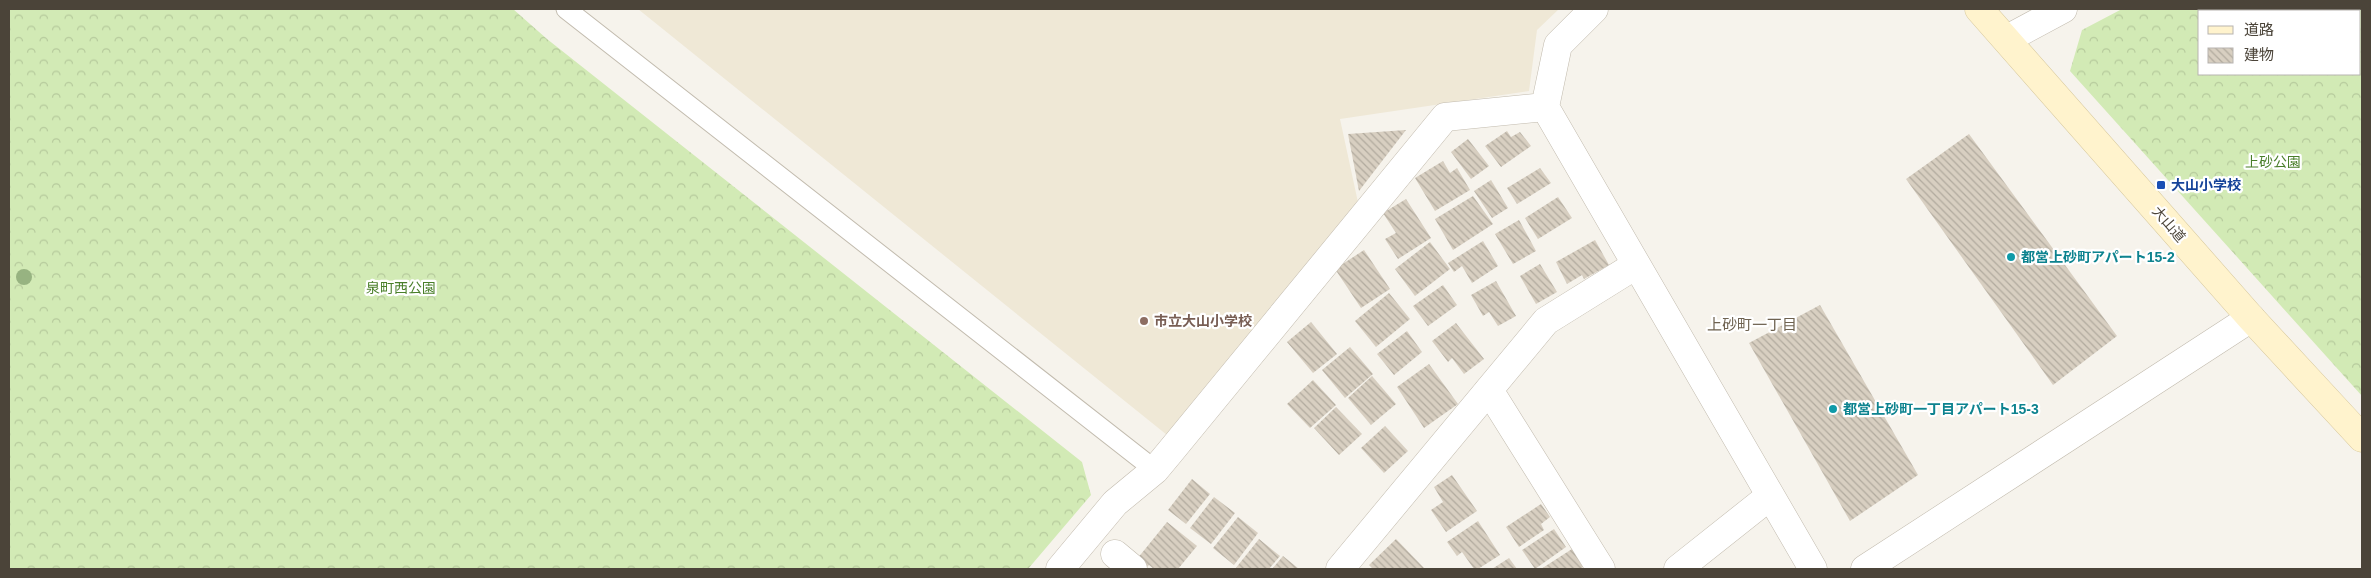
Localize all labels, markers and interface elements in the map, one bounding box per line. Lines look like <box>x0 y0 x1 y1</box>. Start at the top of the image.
legend <box>2198 10 2361 75</box>
text: 道路 <box>2244 21 2274 38</box>
text: 建物 <box>2244 46 2274 63</box>
park label: 上砂公園 <box>2245 154 2301 170</box>
place label: 大山小学校 <box>2171 177 2241 193</box>
marker: 大山小学校 <box>2155 179 2167 191</box>
street label: 大山道 <box>2149 203 2189 245</box>
place label: 都営上砂町アパート15-2 <box>2021 249 2175 265</box>
marker: 都営上砂町アパート15-2 <box>2005 251 2017 263</box>
park label: 泉町西公園 <box>366 280 436 296</box>
place label: 市立大山小学校 <box>1154 313 1252 329</box>
marker: 市立大山小学校 <box>1138 315 1150 327</box>
district label: 上砂町一丁目 <box>1707 316 1797 333</box>
place label: 都営上砂町一丁目アパート15-3 <box>1843 401 2039 417</box>
marker: 都営上砂町一丁目アパート15-3 <box>1827 403 1839 415</box>

